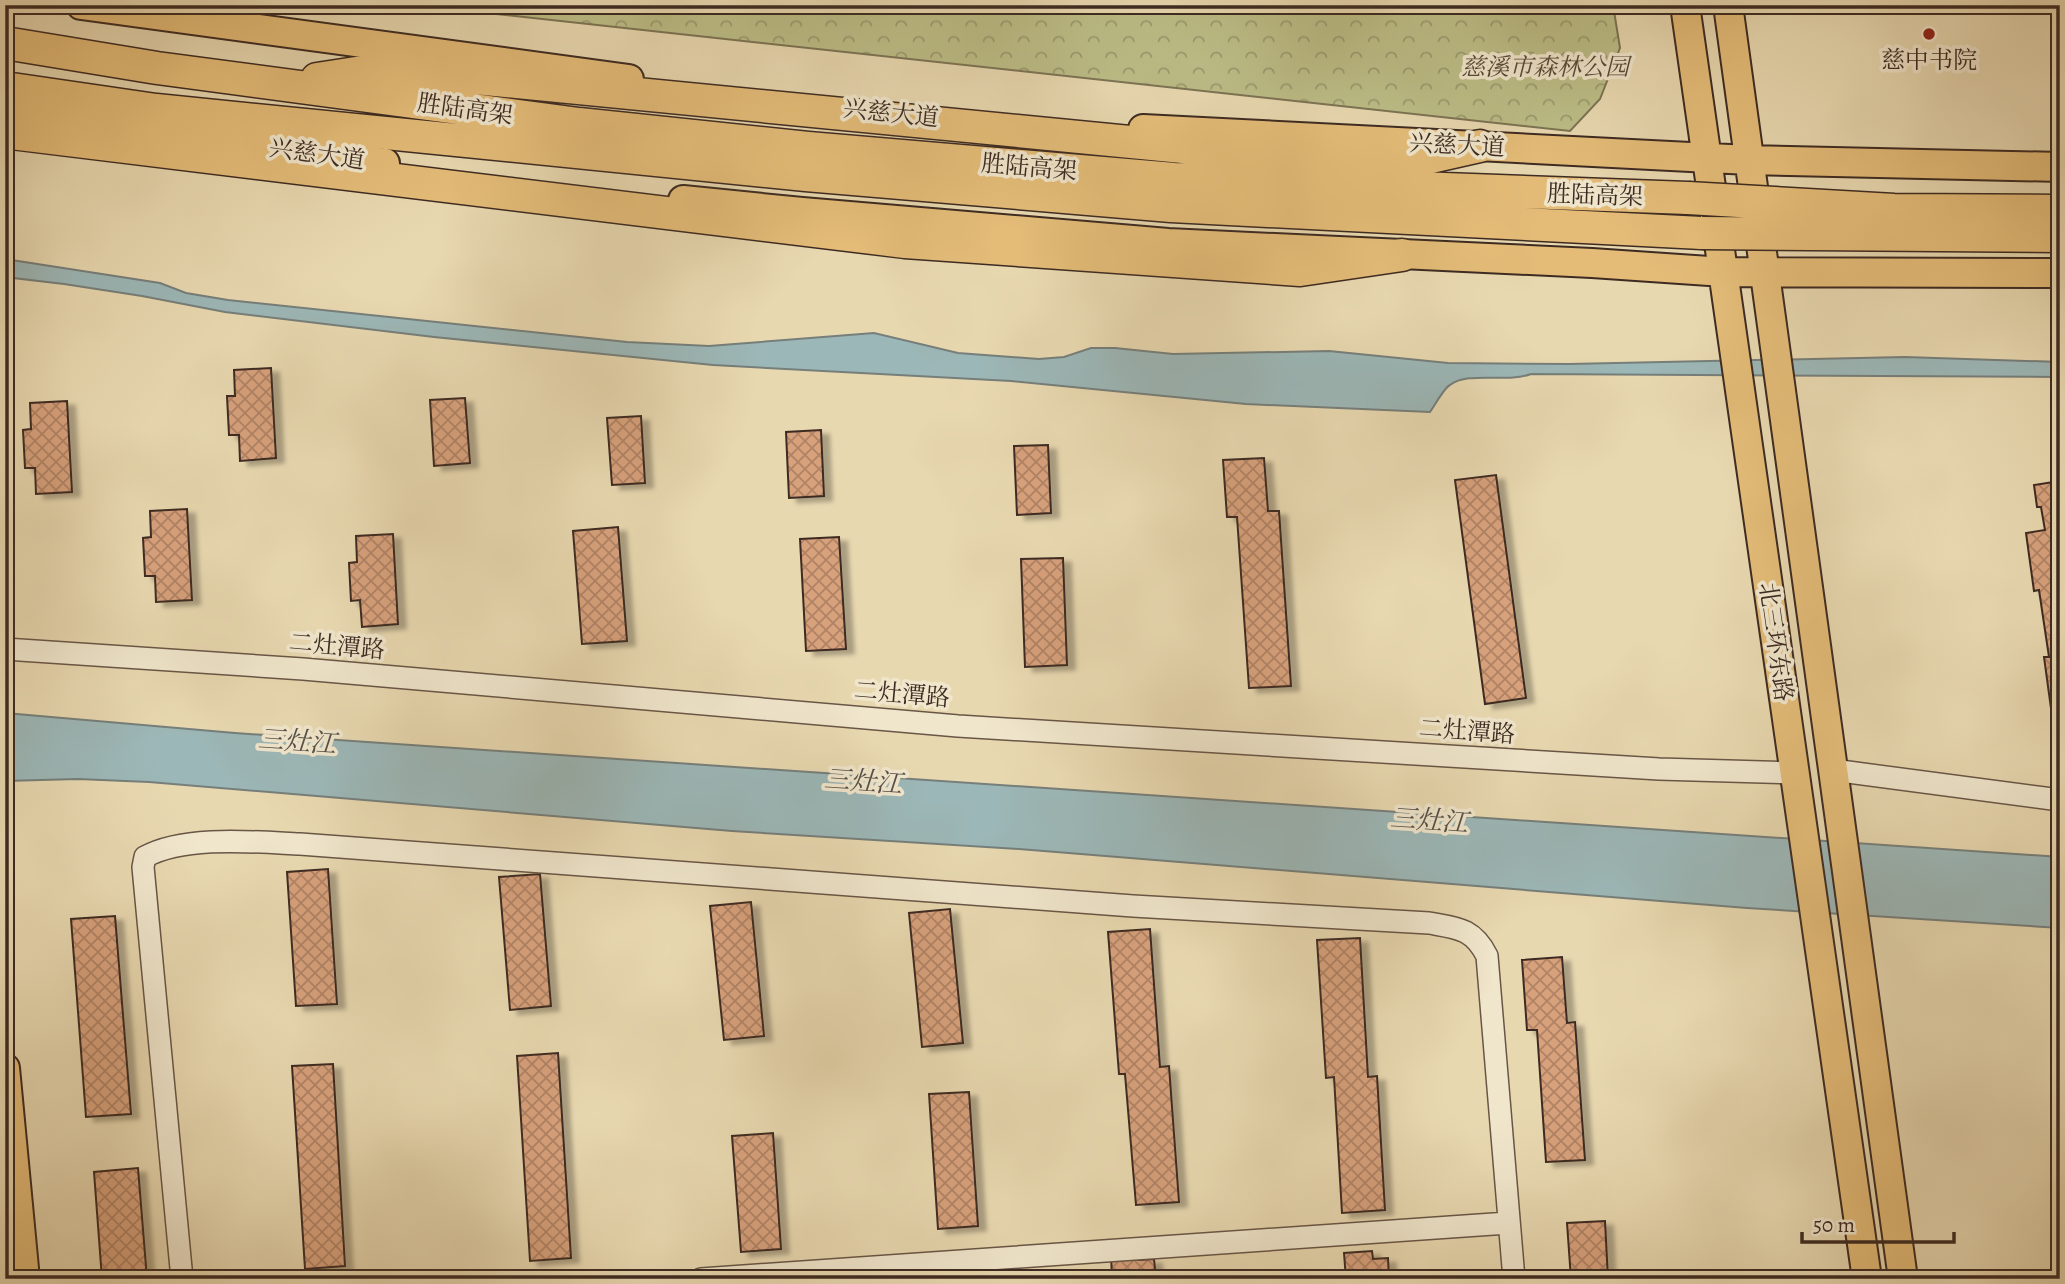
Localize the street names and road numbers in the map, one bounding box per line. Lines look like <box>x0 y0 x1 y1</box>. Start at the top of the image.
street label: 胜陆高架 <box>415 86 515 132</box>
street label: 兴慈大道 <box>842 92 940 134</box>
street label: 兴慈大道 <box>1408 127 1506 163</box>
street label: 兴慈大道 <box>267 131 367 177</box>
street label: 胜陆高架 <box>980 147 1078 187</box>
street label: 胜陆高架 <box>1546 177 1644 213</box>
street label: 北三环东路 <box>1752 580 1800 704</box>
street label: 二灶潭路 <box>288 626 386 666</box>
street label: 二灶潭路 <box>853 674 951 714</box>
street label: 二灶潭路 <box>1418 712 1516 750</box>

